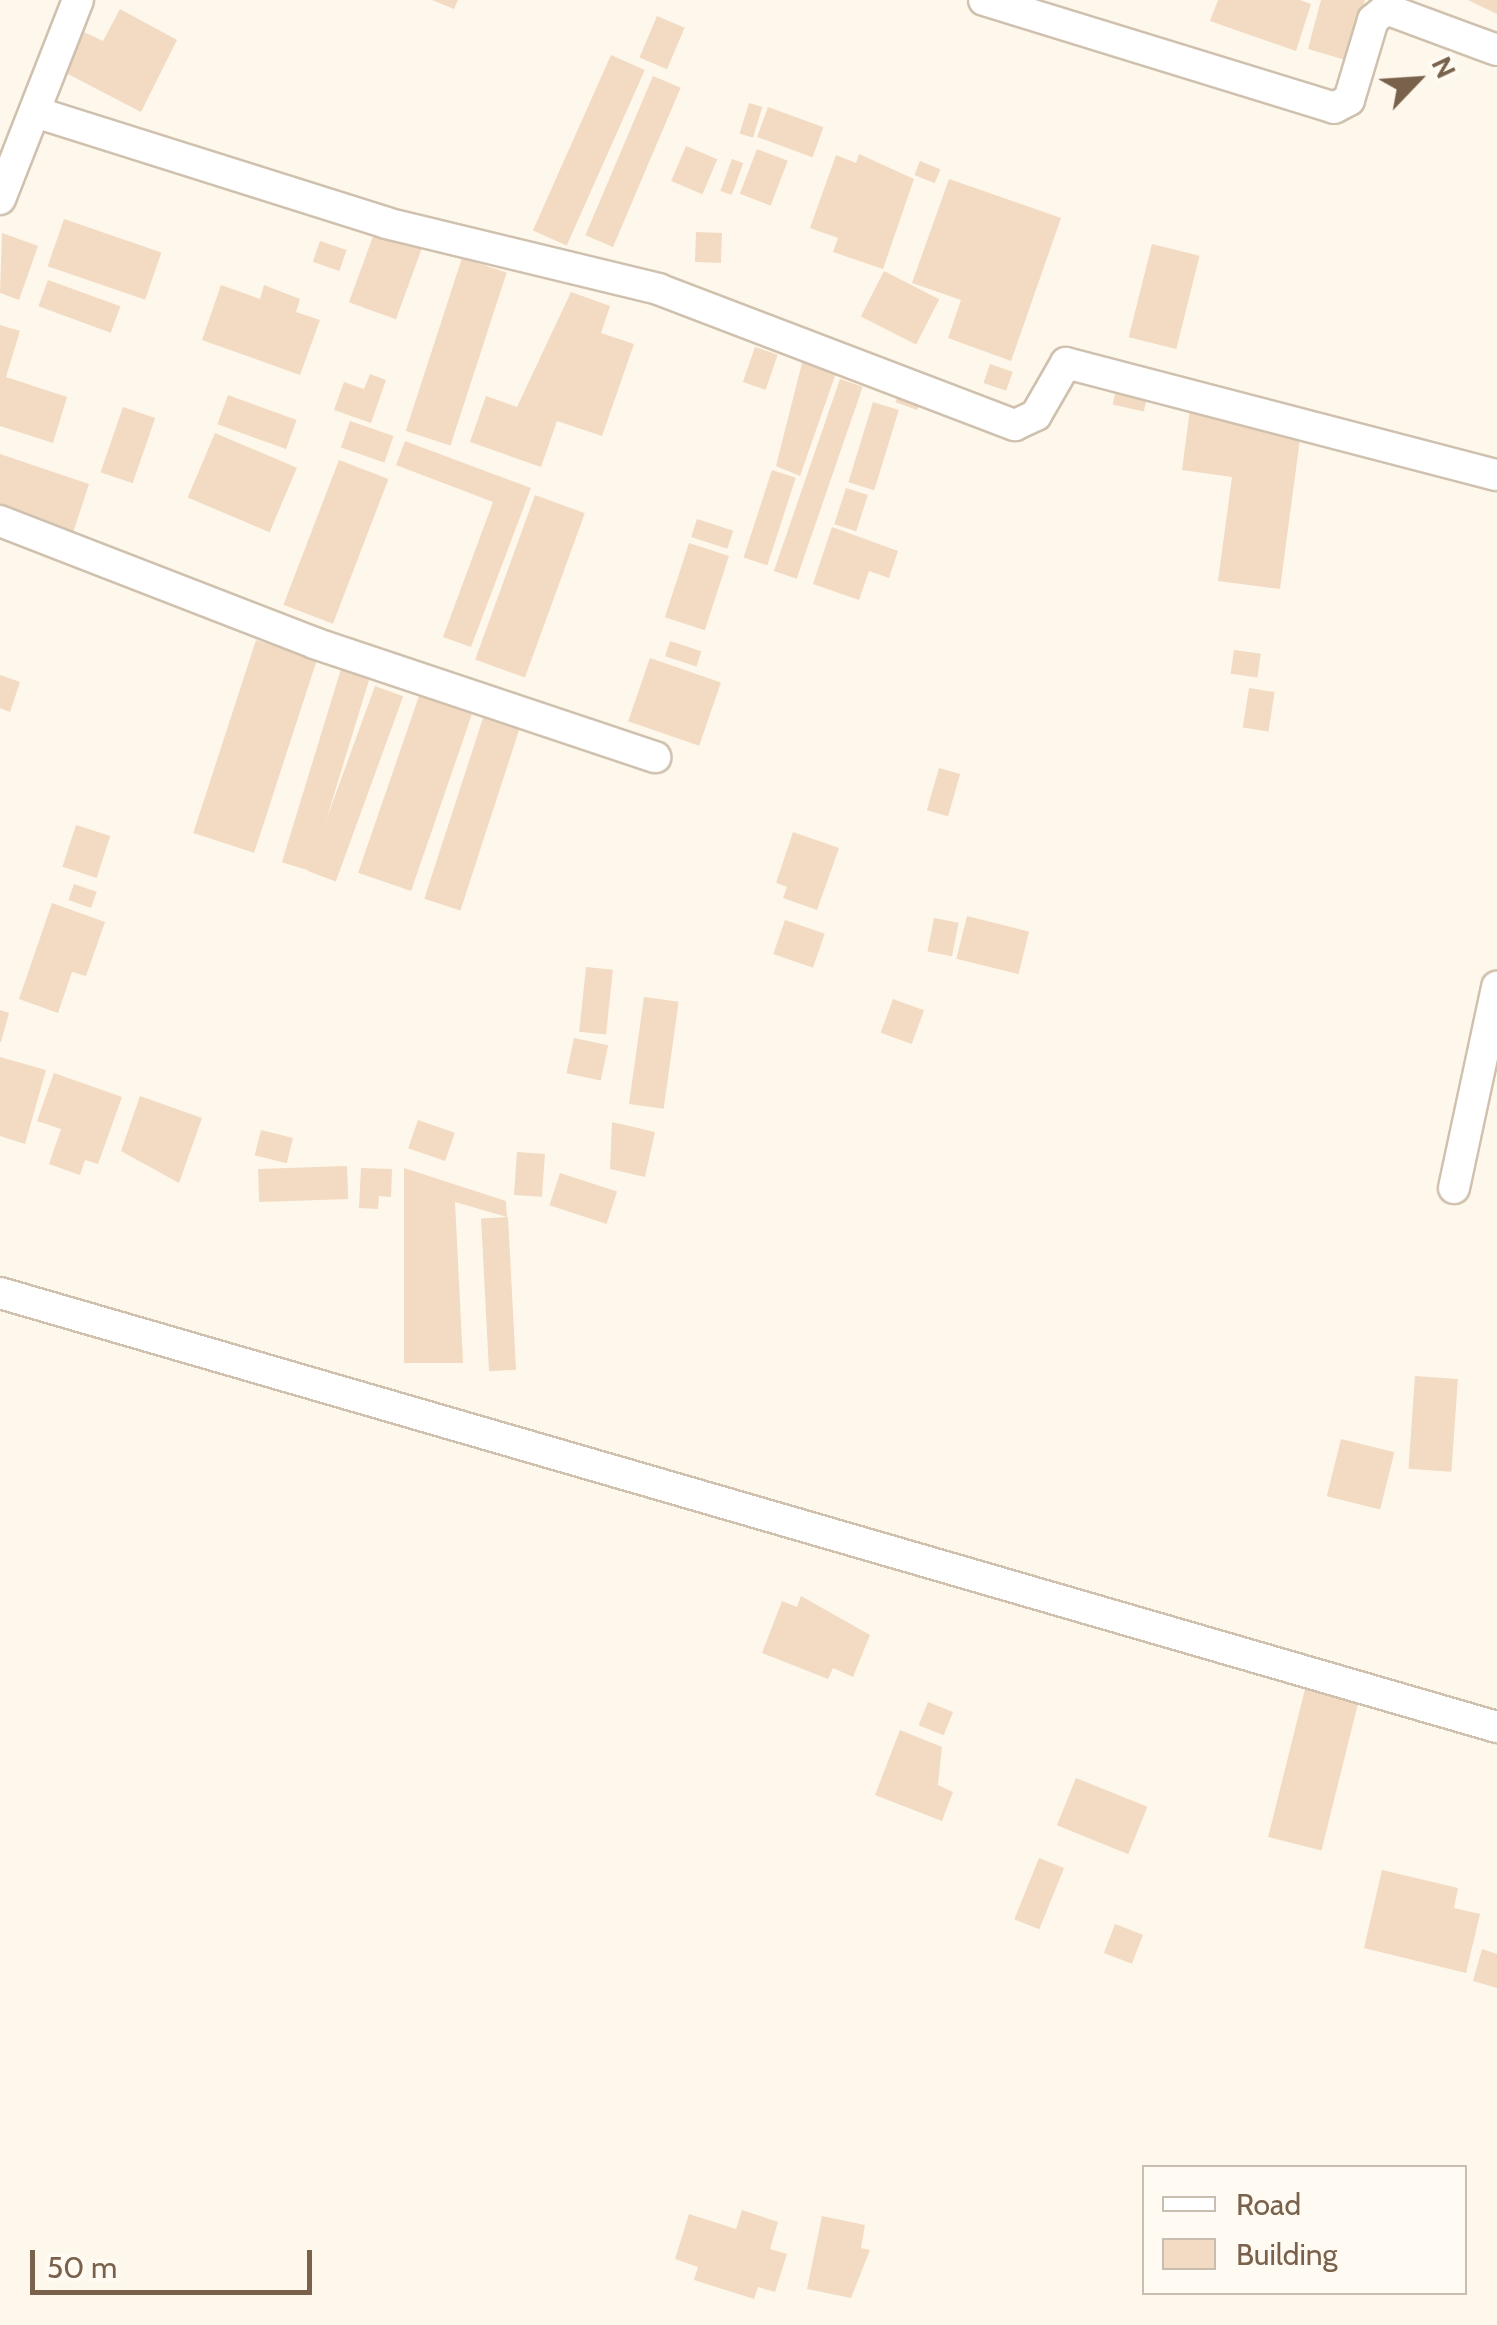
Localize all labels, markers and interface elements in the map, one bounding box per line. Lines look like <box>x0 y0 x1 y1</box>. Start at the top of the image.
north arrow <box>1367 30 1467 130</box>
text: N <box>1425 51 1464 83</box>
legend <box>1142 2165 1467 2295</box>
text: Road <box>1236 2186 1301 2223</box>
scale bar <box>35 2230 318 2292</box>
text: Building <box>1236 2236 1338 2273</box>
text: 50 m <box>47 2249 117 2286</box>

